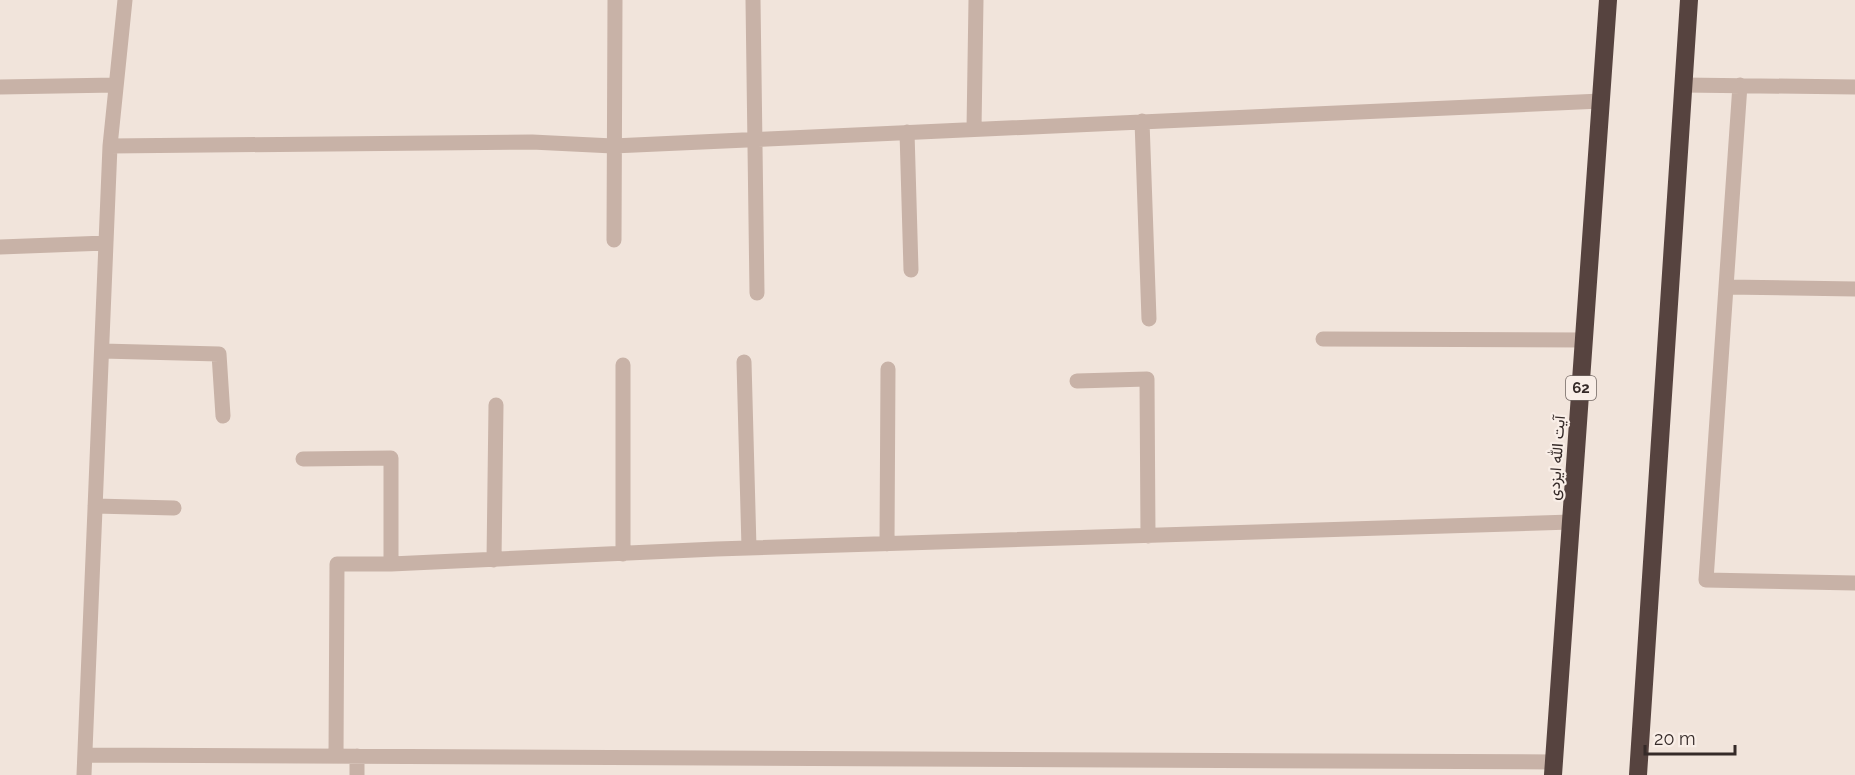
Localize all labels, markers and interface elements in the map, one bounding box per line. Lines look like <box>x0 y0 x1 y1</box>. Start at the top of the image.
road number: 62 <box>1566 376 1596 400</box>
street label: آیت الله ایزدی <box>1544 414 1570 501</box>
scale bar <box>1645 718 1735 756</box>
text: 20 m <box>1654 728 1696 749</box>

